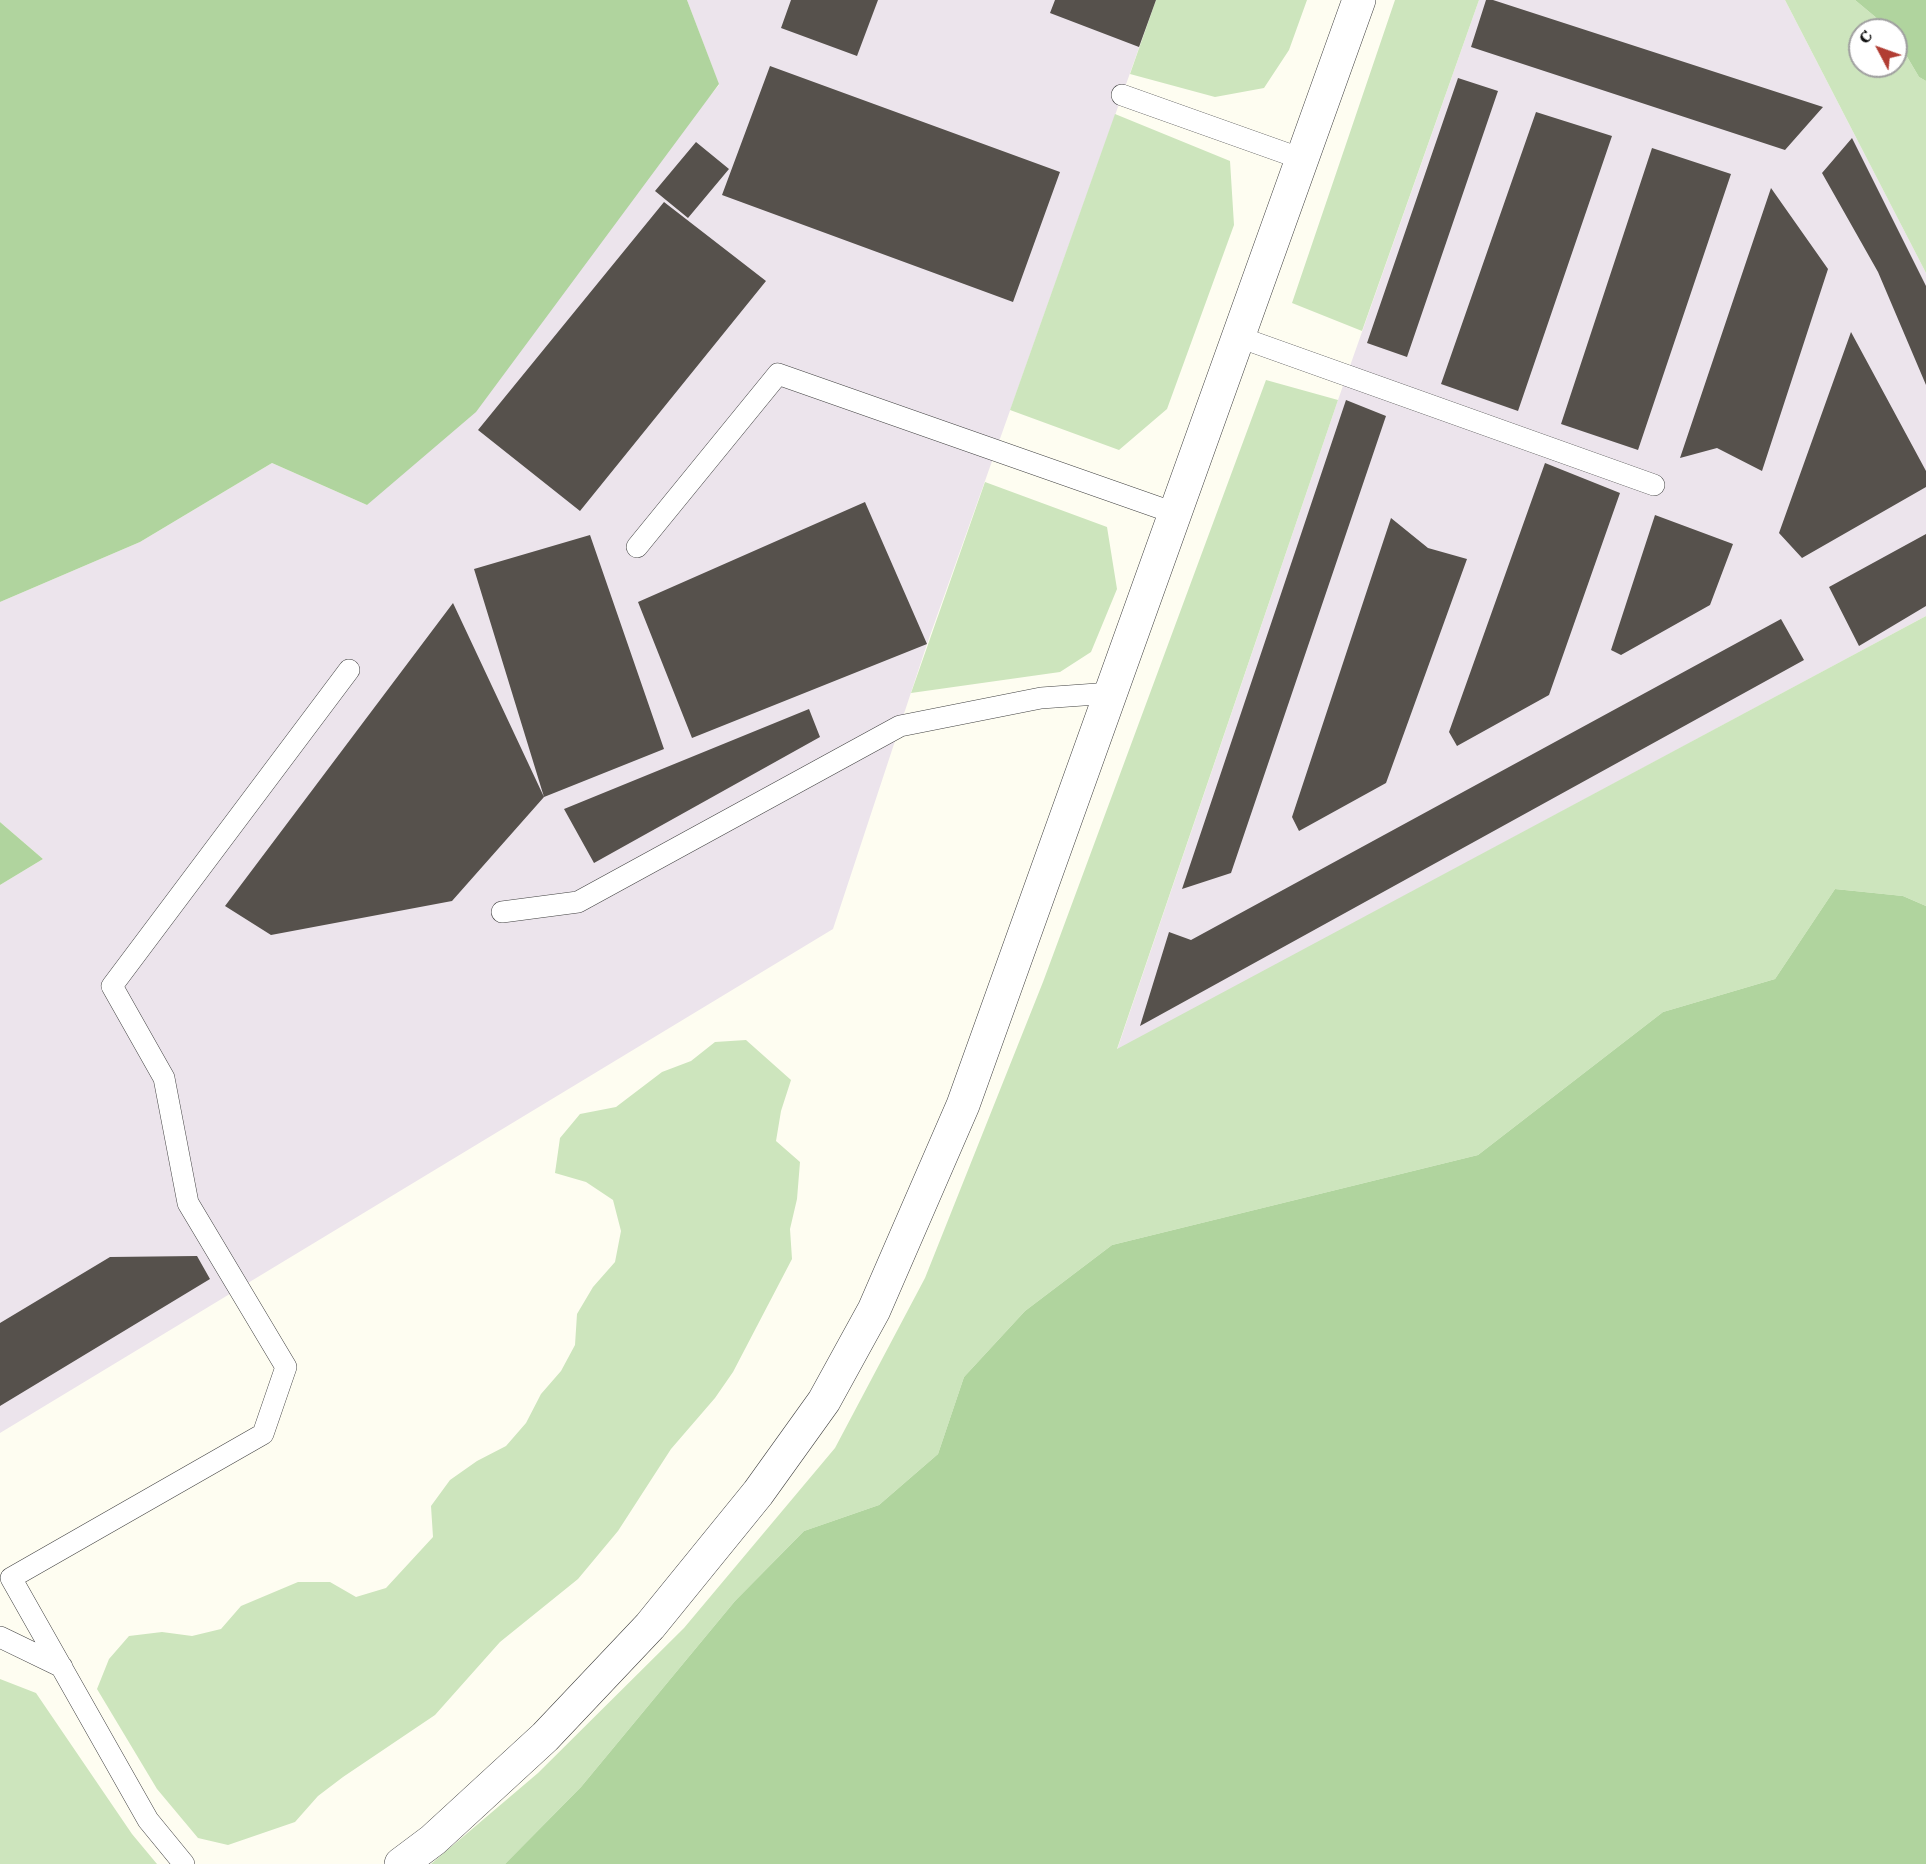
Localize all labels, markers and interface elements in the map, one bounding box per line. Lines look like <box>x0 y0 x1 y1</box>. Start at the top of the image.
north arrow <box>1848 18 1908 78</box>
text: С <box>1855 27 1876 48</box>

